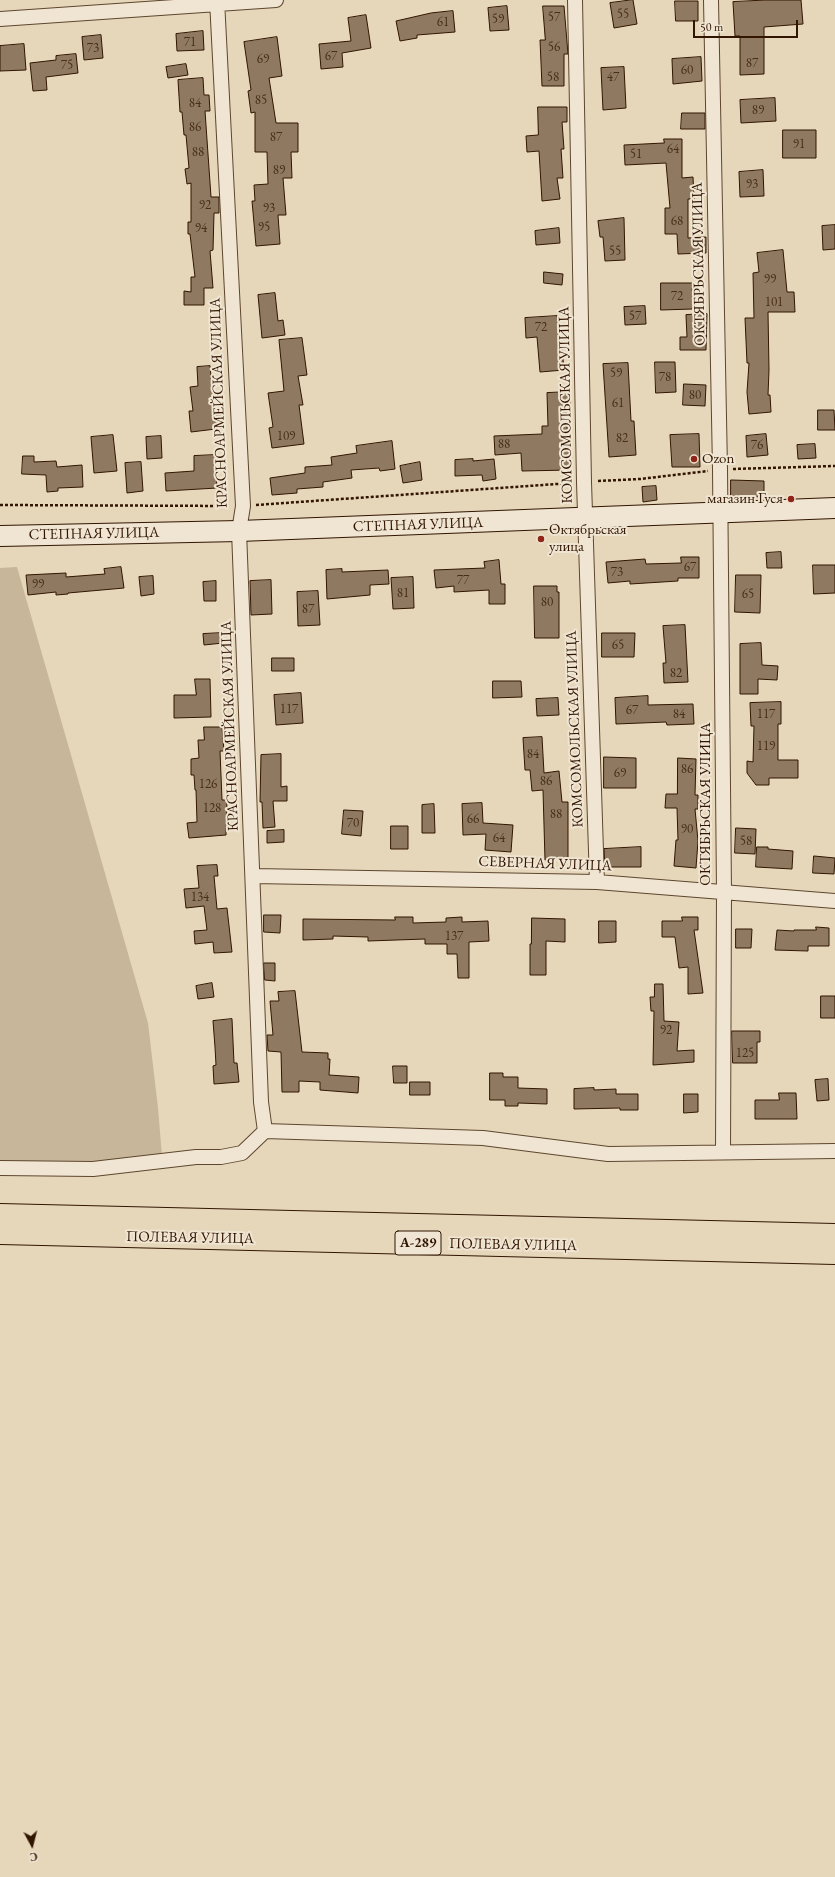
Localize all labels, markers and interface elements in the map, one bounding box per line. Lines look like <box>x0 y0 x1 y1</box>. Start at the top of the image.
house number: 55 <box>617 6 629 22</box>
house number: 57 <box>548 9 560 25</box>
house number: 59 <box>492 11 504 27</box>
scale bar <box>695 12 800 38</box>
house number: 61 <box>437 14 449 30</box>
text: 50 m <box>700 19 723 35</box>
house number: 71 <box>184 34 196 50</box>
house number: 56 <box>548 39 560 55</box>
house number: 73 <box>87 40 99 56</box>
house number: 67 <box>325 48 337 64</box>
house number: 69 <box>257 51 269 67</box>
house number: 87 <box>746 55 758 71</box>
house number: 75 <box>61 57 73 73</box>
house number: 60 <box>681 62 693 78</box>
house number: 58 <box>547 69 559 85</box>
house number: 47 <box>607 69 619 85</box>
house number: 85 <box>255 92 267 108</box>
house number: 84 <box>189 95 201 111</box>
house number: 89 <box>752 102 764 118</box>
house number: 86 <box>189 119 201 135</box>
house number: 87 <box>270 129 282 145</box>
house number: 91 <box>793 136 805 152</box>
house number: 64 <box>667 141 679 157</box>
house number: 88 <box>192 144 204 160</box>
house number: 51 <box>630 146 642 162</box>
house number: 89 <box>273 162 285 178</box>
house number: 93 <box>746 176 758 192</box>
street label: ОКТЯБРЬСКАЯ УЛИЦА <box>689 182 709 346</box>
house number: 92 <box>199 197 211 213</box>
house number: 93 <box>263 200 275 216</box>
house number: 68 <box>671 213 683 229</box>
house number: 95 <box>258 219 270 235</box>
house number: 94 <box>195 220 207 236</box>
house number: 55 <box>609 243 621 259</box>
house number: 99 <box>764 271 776 287</box>
house number: 72 <box>671 288 683 304</box>
house number: 101 <box>765 294 783 310</box>
street label: КРАСНОАРМЕЙСКАЯ УЛИЦА <box>206 297 232 509</box>
street label: КОМСОМОЛЬСКАЯ УЛИЦА <box>555 306 577 504</box>
house number: 57 <box>629 308 641 324</box>
house number: 72 <box>535 319 547 335</box>
house number: 59 <box>610 365 622 381</box>
house number: 78 <box>659 369 671 385</box>
house number: 80 <box>689 387 701 403</box>
house number: 61 <box>612 395 624 411</box>
house number: 109 <box>277 428 295 444</box>
house number: 82 <box>616 430 628 446</box>
house number: 88 <box>498 436 510 452</box>
house number: 76 <box>751 437 763 453</box>
place label: Ozon <box>702 450 734 468</box>
marker: Ozon <box>689 454 699 464</box>
place label: магазин Гуся <box>707 490 783 508</box>
marker: магазин Гуся <box>786 494 796 504</box>
street label: СТЕПНАЯ УЛИЦА <box>353 514 483 536</box>
place label: Октябрьская улица <box>549 521 627 556</box>
street label: СТЕПНАЯ УЛИЦА <box>29 524 159 544</box>
marker: Октябрьская улица <box>536 534 546 544</box>
house number: 67 <box>684 559 696 575</box>
house number: 73 <box>611 564 623 580</box>
house number: 77 <box>457 572 469 588</box>
house number: 99 <box>32 576 44 592</box>
house number: 81 <box>397 585 409 601</box>
house number: 65 <box>742 586 754 602</box>
house number: 80 <box>541 594 553 610</box>
house number: 87 <box>302 601 314 617</box>
street label: КРАСНОАРМЕЙСКАЯ УЛИЦА <box>217 620 243 832</box>
street label: КОМСОМОЛЬСКАЯ УЛИЦА <box>563 630 587 828</box>
house number: 65 <box>612 637 624 653</box>
house number: 82 <box>670 665 682 681</box>
house number: 117 <box>280 701 298 717</box>
house number: 67 <box>626 702 638 718</box>
house number: 84 <box>673 706 685 722</box>
house number: 117 <box>757 706 775 722</box>
street label: ОКТЯБРЬСКАЯ УЛИЦА <box>697 722 715 886</box>
house number: 119 <box>757 738 775 754</box>
house number: 84 <box>527 746 539 762</box>
house number: 86 <box>681 761 693 777</box>
house number: 69 <box>614 765 626 781</box>
house number: 86 <box>540 773 552 789</box>
house number: 126 <box>199 776 217 792</box>
house number: 128 <box>203 800 221 816</box>
house number: 88 <box>550 806 562 822</box>
house number: 66 <box>467 811 479 827</box>
house number: 70 <box>347 815 359 831</box>
house number: 90 <box>681 821 693 837</box>
house number: 64 <box>493 830 505 846</box>
house number: 58 <box>740 833 752 849</box>
street label: СЕВЕРНАЯ УЛИЦА <box>478 853 612 875</box>
house number: 134 <box>191 889 209 905</box>
house number: 137 <box>445 928 463 944</box>
house number: 92 <box>660 1022 672 1038</box>
house number: 125 <box>736 1045 754 1061</box>
street label: ПОЛЕВАЯ УЛИЦА <box>126 1228 254 1248</box>
road number: А-289 <box>395 1231 441 1255</box>
street label: ПОЛЕВАЯ УЛИЦА <box>449 1235 577 1255</box>
north arrow <box>12 1825 52 1865</box>
text: С <box>29 1849 38 1864</box>

